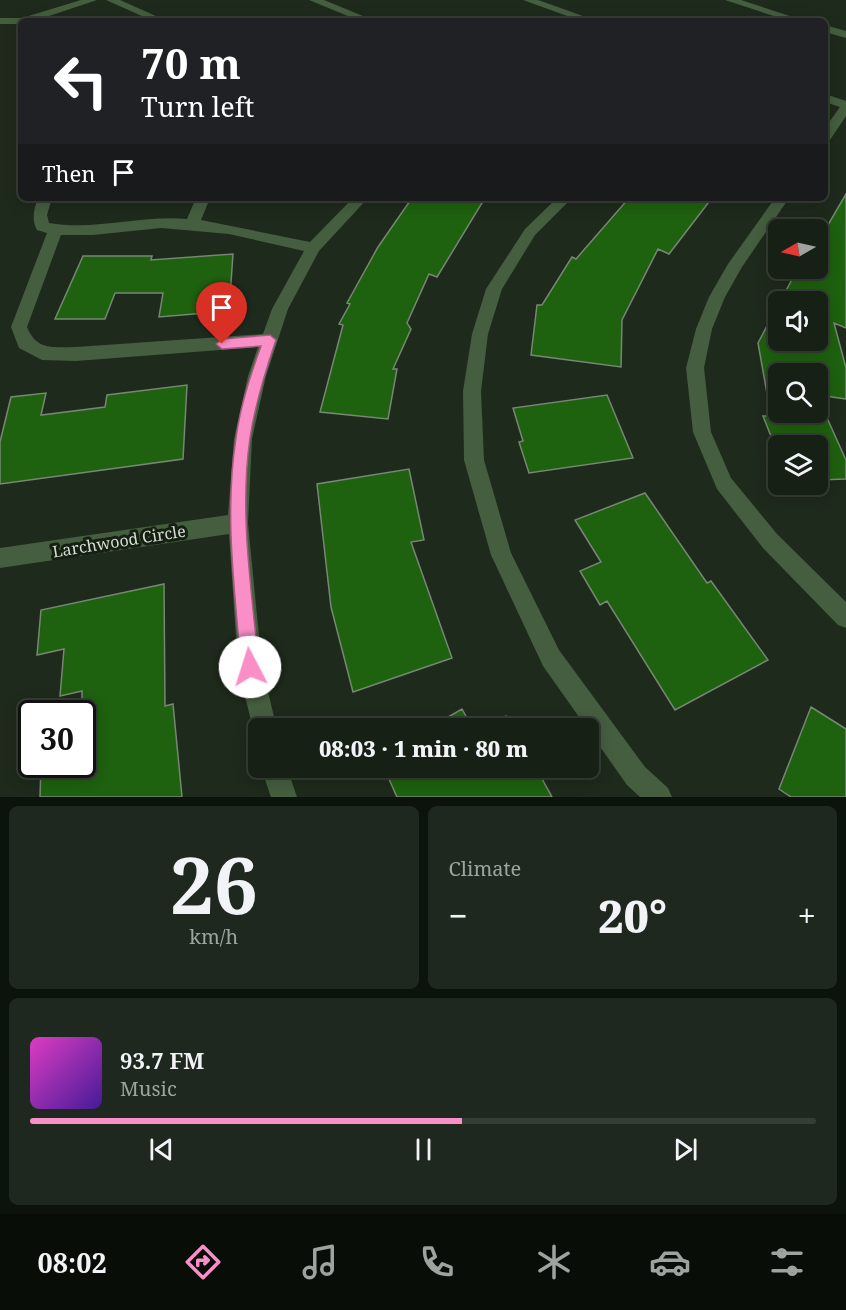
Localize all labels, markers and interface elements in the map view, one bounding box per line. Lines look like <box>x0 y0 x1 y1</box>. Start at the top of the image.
text: 70 m <box>141 34 241 91</box>
icon: left <box>42 42 120 120</box>
text: Turn left <box>141 88 254 125</box>
icon: arrive <box>107 156 140 189</box>
text: Then <box>42 158 95 188</box>
north arrow <box>768 219 828 279</box>
map controls <box>768 219 828 495</box>
pin <box>196 282 247 344</box>
icon: arrive <box>205 291 238 324</box>
button: sound <box>768 291 828 351</box>
button: search <box>768 363 828 423</box>
button: layers <box>768 435 828 495</box>
street label: Larchwood Circle <box>51 520 187 562</box>
position arrow <box>218 635 282 699</box>
speed limit sign: 30 <box>18 700 96 778</box>
text: 08:03 · 1 min · 80 m <box>319 733 528 763</box>
text: 26 <box>170 831 258 937</box>
text: Climate <box>449 855 521 882</box>
text: 20° <box>598 885 667 946</box>
text: − <box>449 893 468 938</box>
text: + <box>798 893 816 938</box>
text: km/h <box>189 923 238 950</box>
text: 93.7 FM <box>120 1045 204 1075</box>
text: Music <box>120 1075 177 1102</box>
icon: previous <box>145 1133 178 1166</box>
icon: pause <box>407 1133 440 1166</box>
icon: next <box>669 1133 702 1166</box>
icon: directions <box>182 1241 224 1283</box>
icon: music <box>299 1241 341 1283</box>
icon: phone <box>416 1241 458 1283</box>
icon: climate <box>533 1241 575 1283</box>
icon: car <box>649 1241 691 1283</box>
icon: filters <box>766 1241 808 1283</box>
text: 08:02 <box>37 1244 107 1281</box>

